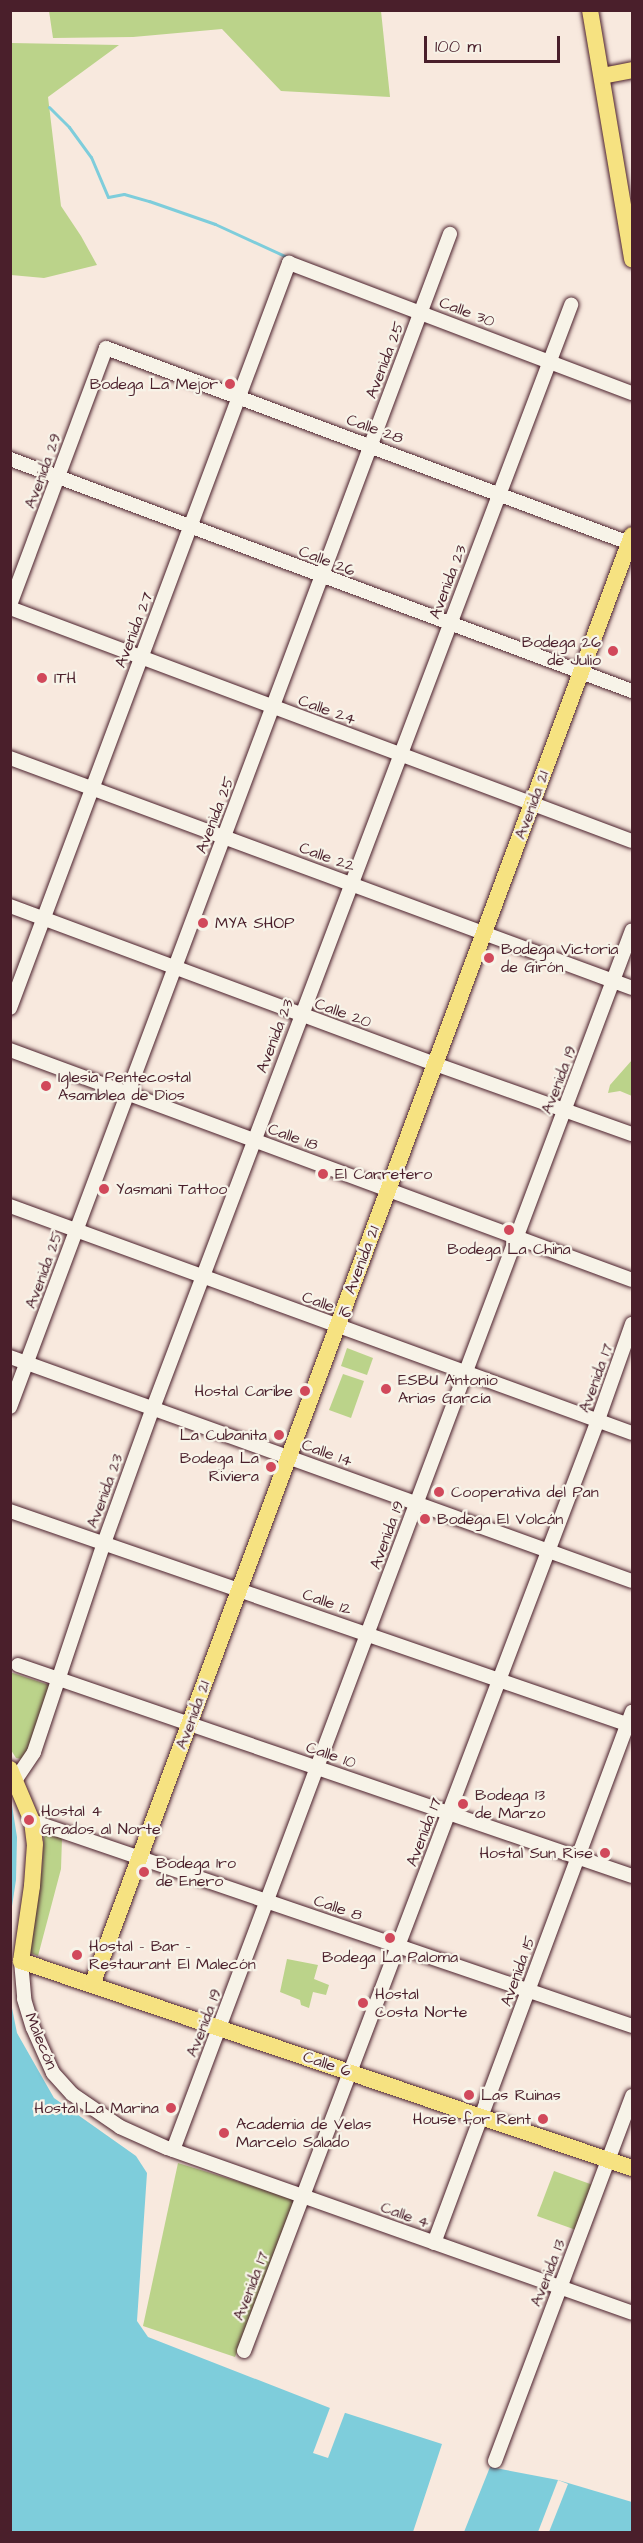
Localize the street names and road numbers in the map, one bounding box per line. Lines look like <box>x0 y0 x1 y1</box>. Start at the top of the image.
street label: Calle 30 <box>437 293 497 331</box>
street label: Avenida 25 <box>362 319 408 401</box>
street label: Calle 28 <box>344 410 406 448</box>
street label: Avenida 29 <box>21 431 65 511</box>
street label: Calle 26 <box>296 542 358 580</box>
street label: Avenida 23 <box>425 542 471 622</box>
street label: Avenida 27 <box>111 590 157 670</box>
street label: Calle 24 <box>296 691 358 729</box>
street label: Avenida 21 <box>511 768 553 842</box>
street label: Avenida 25 <box>192 774 238 856</box>
street label: Calle 22 <box>297 838 357 876</box>
street label: Calle 20 <box>312 994 374 1032</box>
street label: Avenida 23 <box>252 996 298 1076</box>
street label: Avenida 19 <box>537 1043 581 1117</box>
street label: Calle 18 <box>265 1119 321 1155</box>
street label: Avenida 21 <box>340 1223 384 1297</box>
street label: Avenida 25 <box>21 1229 67 1311</box>
street label: Calle 16 <box>299 1287 355 1323</box>
street label: Avenida 17 <box>575 1341 617 1415</box>
street label: Calle 14 <box>299 1435 355 1471</box>
street label: Avenida 23 <box>83 1451 127 1531</box>
street label: Avenida 19 <box>366 1498 408 1572</box>
street label: Calle 12 <box>300 1585 354 1619</box>
street label: Avenida 21 <box>172 1678 214 1752</box>
street label: Calle 10 <box>303 1738 359 1772</box>
street label: Avenida 17 <box>402 1795 446 1869</box>
street label: Calle 8 <box>311 1891 365 1925</box>
street label: Avenida 15 <box>496 1933 540 2009</box>
street label: Avenida 19 <box>182 1986 226 2060</box>
street label: Malecón <box>21 2010 61 2072</box>
street label: Calle 6 <box>300 2047 354 2081</box>
street label: Calle 4 <box>378 2197 432 2233</box>
street label: Avenida 13 <box>526 2237 570 2309</box>
street label: Avenida 17 <box>229 2249 273 2323</box>

